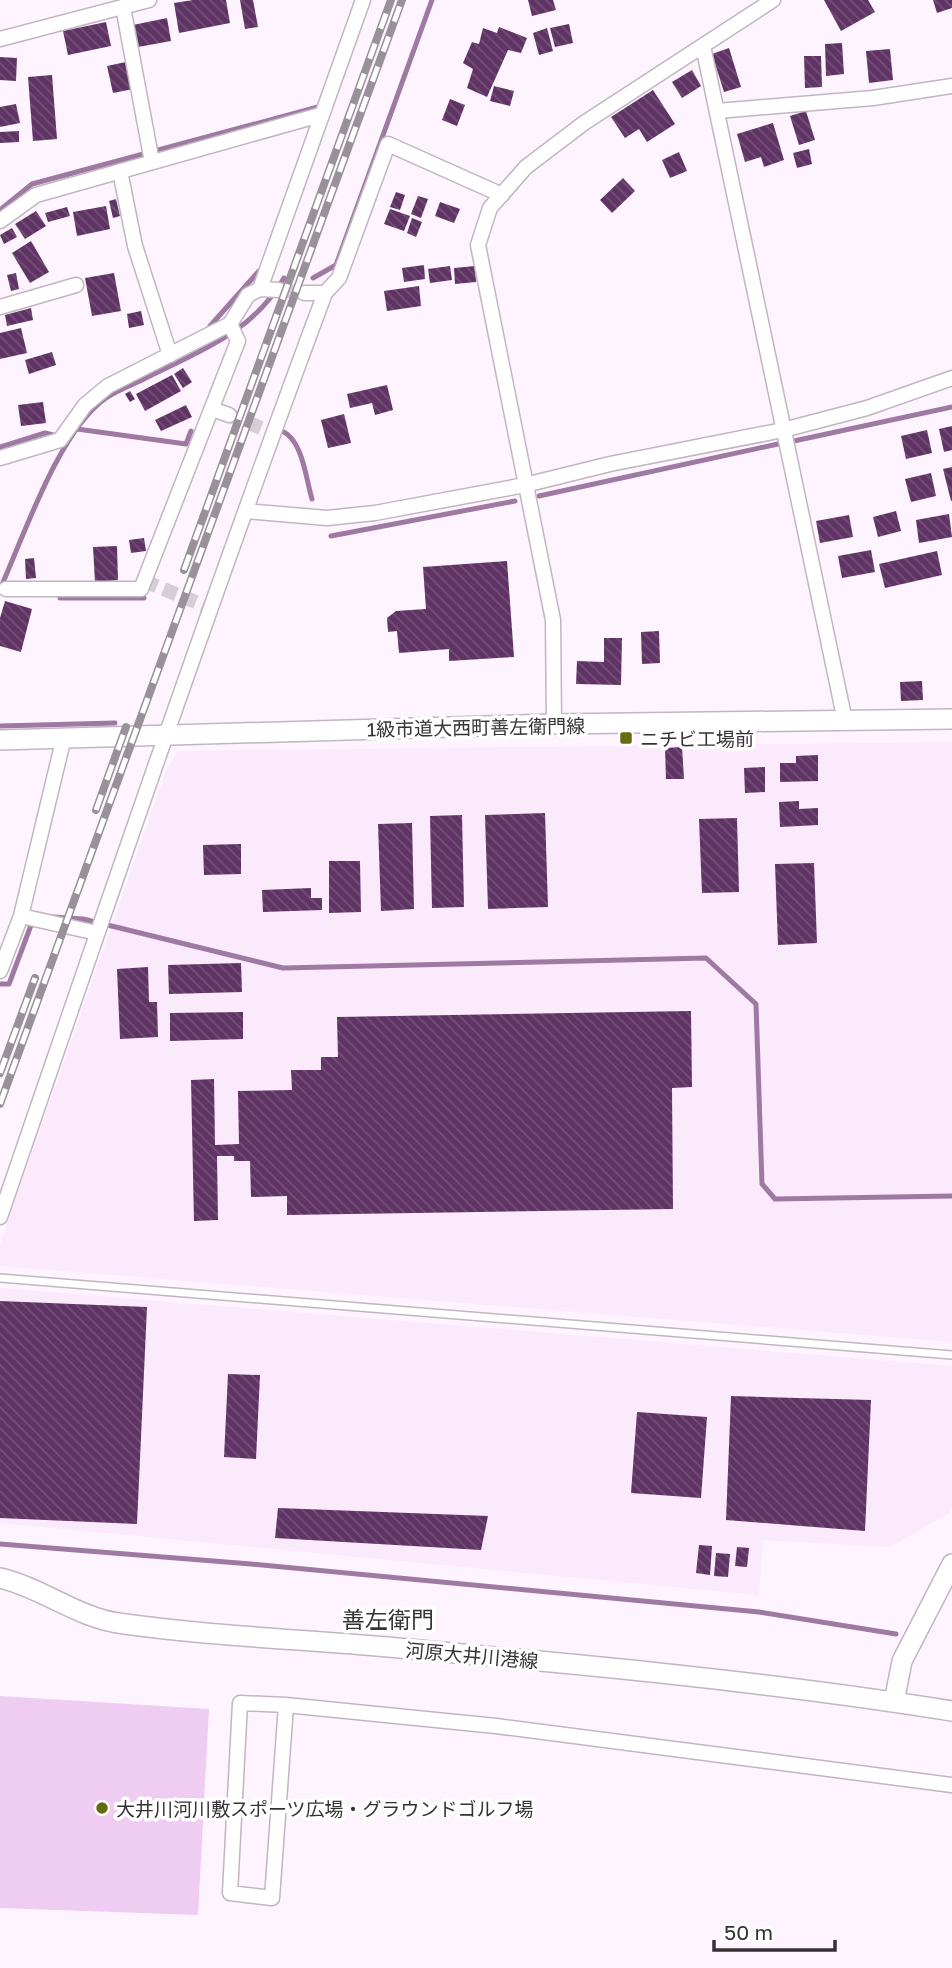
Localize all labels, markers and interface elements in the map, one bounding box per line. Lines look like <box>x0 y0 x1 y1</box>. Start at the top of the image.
street label: 1級市道大西町善左衛門線 <box>367 714 585 740</box>
place label: ニチビ工場前 <box>640 727 754 750</box>
marker: ニチビ工場前 <box>618 730 634 746</box>
district label: 善左衛門 <box>342 1605 434 1633</box>
street label: 河原大井川港線 <box>405 1638 539 1672</box>
place label: 大井川河川敷スポーツ広場・グラウンドゴルフ場 <box>116 1797 534 1820</box>
marker: 大井川河川敷スポーツ広場・グラウンドゴルフ場 <box>94 1800 110 1816</box>
scale bar <box>714 1909 835 1953</box>
text: 50 m <box>724 1919 773 1945</box>

